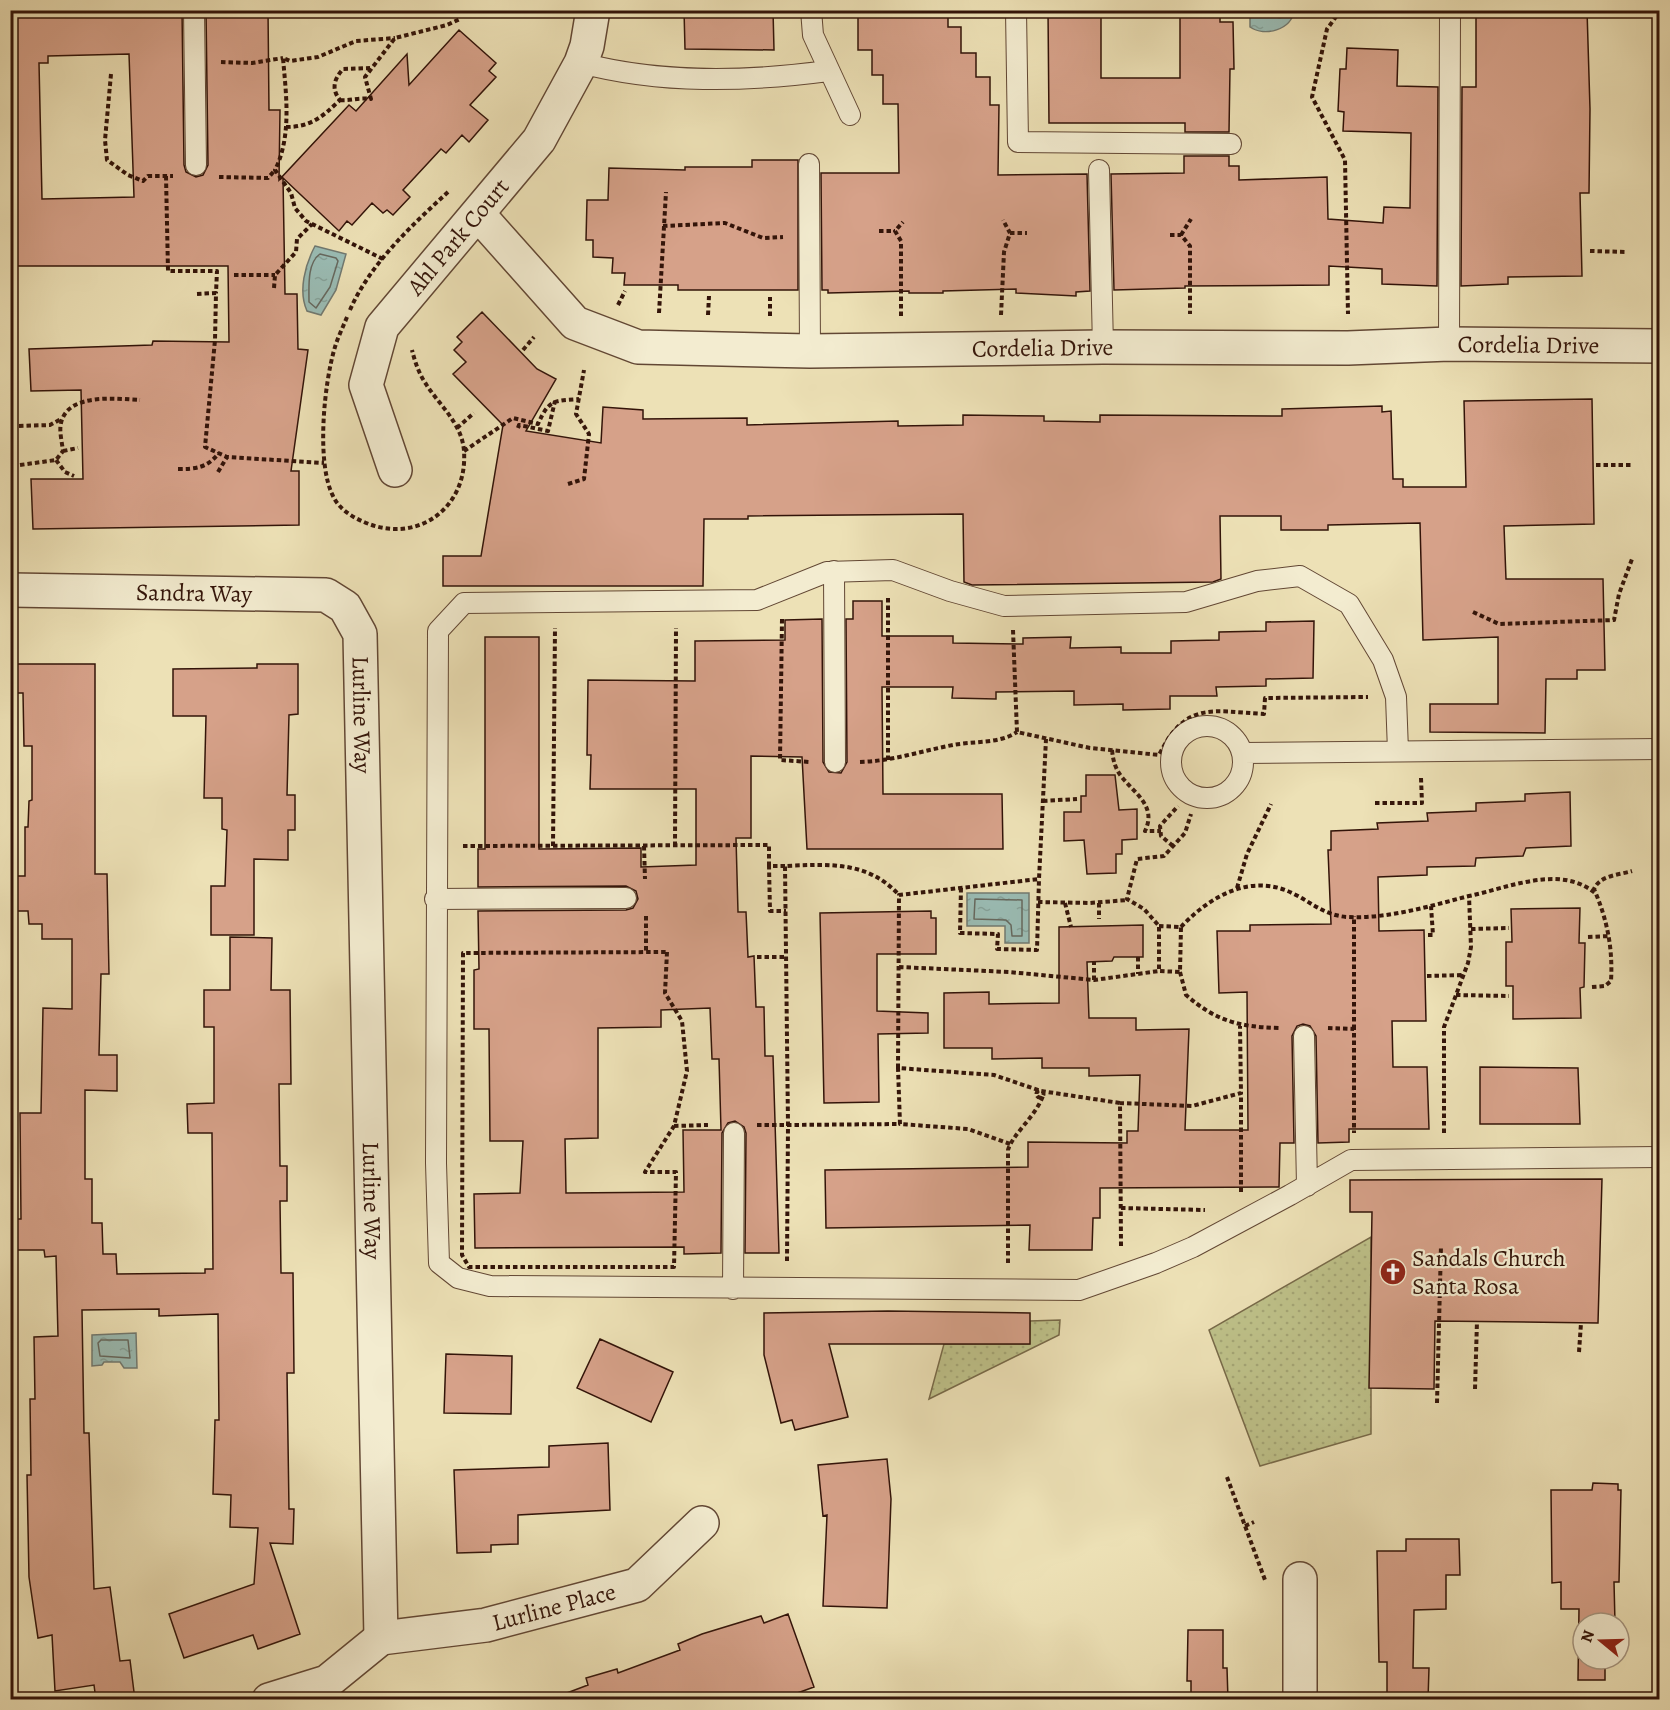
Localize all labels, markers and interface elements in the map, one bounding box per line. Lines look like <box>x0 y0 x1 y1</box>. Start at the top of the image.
street label: Ahl Park Court <box>399 171 516 303</box>
street label: Cordelia Drive <box>1458 328 1599 361</box>
street label: Cordelia Drive <box>972 331 1113 365</box>
street label: Sandra Way <box>136 576 253 610</box>
street label: Lurline Way <box>344 655 379 774</box>
street label: Lurline Way <box>355 1141 389 1260</box>
place label: Sandals Church Santa Rosa <box>1412 1242 1566 1302</box>
church icon: Sandals Church Santa Rosa <box>1378 1257 1408 1287</box>
street label: Lurline Place <box>489 1575 619 1639</box>
north arrow <box>1571 1611 1631 1671</box>
text: N <box>1575 1627 1600 1646</box>

